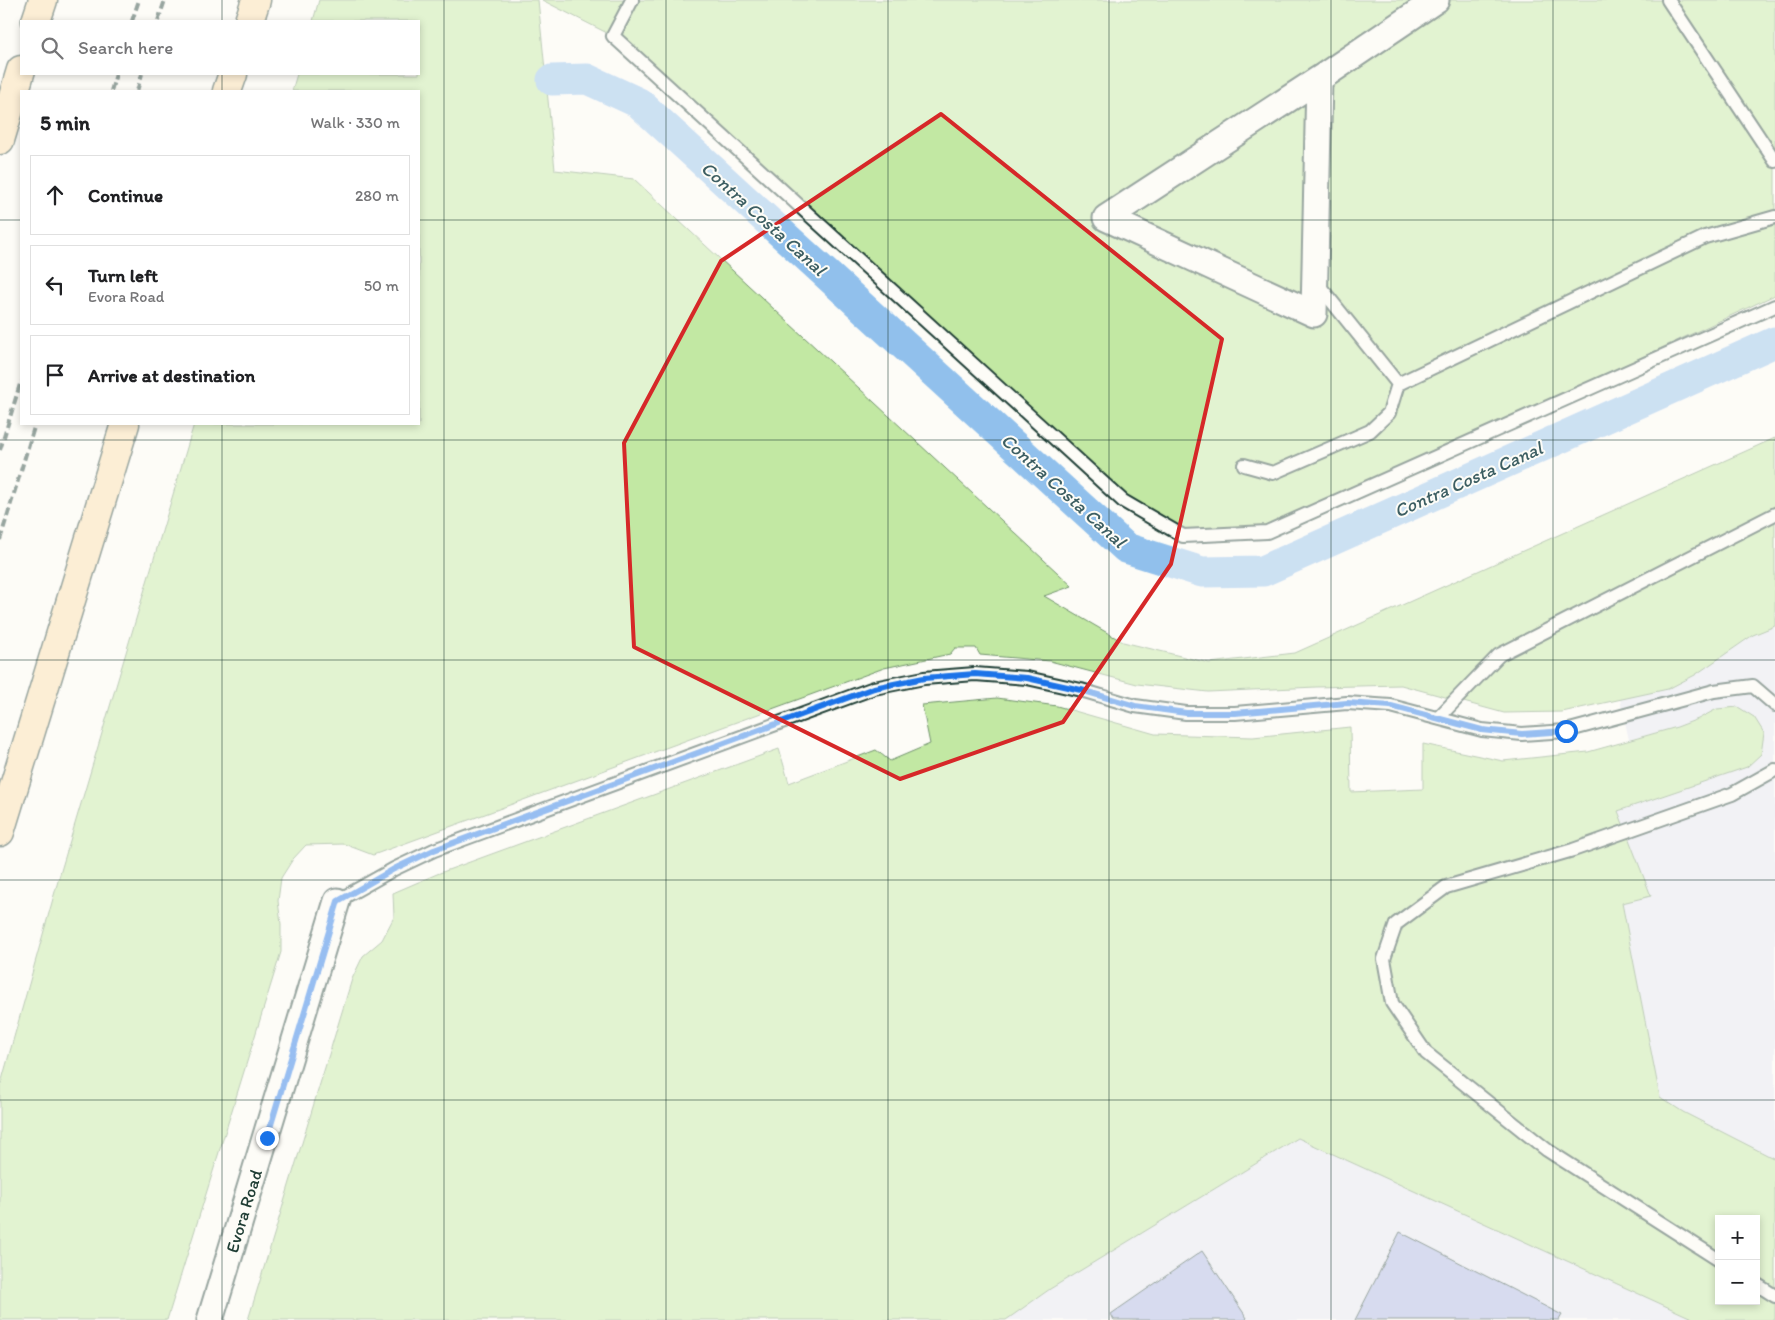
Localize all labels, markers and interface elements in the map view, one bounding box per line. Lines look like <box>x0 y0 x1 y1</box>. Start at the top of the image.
search box <box>20 20 420 75</box>
icon: search <box>38 34 66 62</box>
text: Search here <box>78 36 173 59</box>
text: 5 min <box>40 110 90 135</box>
text: Walk · 330 m <box>310 113 400 132</box>
water label: Contra Costa Canal <box>696 156 832 282</box>
icon: ahead <box>41 181 69 209</box>
text: Continue <box>88 184 163 207</box>
text: 280 m <box>355 186 399 205</box>
text: Turn left <box>88 264 158 287</box>
icon: left <box>41 271 69 299</box>
text: 50 m <box>364 276 399 295</box>
text: Evora Road <box>88 287 164 306</box>
icon: arrive <box>41 361 69 389</box>
text: Arrive at destination <box>88 364 255 387</box>
water label: Contra Costa Canal <box>996 428 1132 554</box>
water label: Contra Costa Canal <box>1390 436 1548 523</box>
route start <box>1555 720 1578 743</box>
route end <box>256 1127 279 1150</box>
street label: Evora Road <box>221 1166 267 1255</box>
map controls <box>1715 1215 1760 1305</box>
button: + <box>1715 1215 1760 1260</box>
button: − <box>1715 1260 1760 1305</box>

